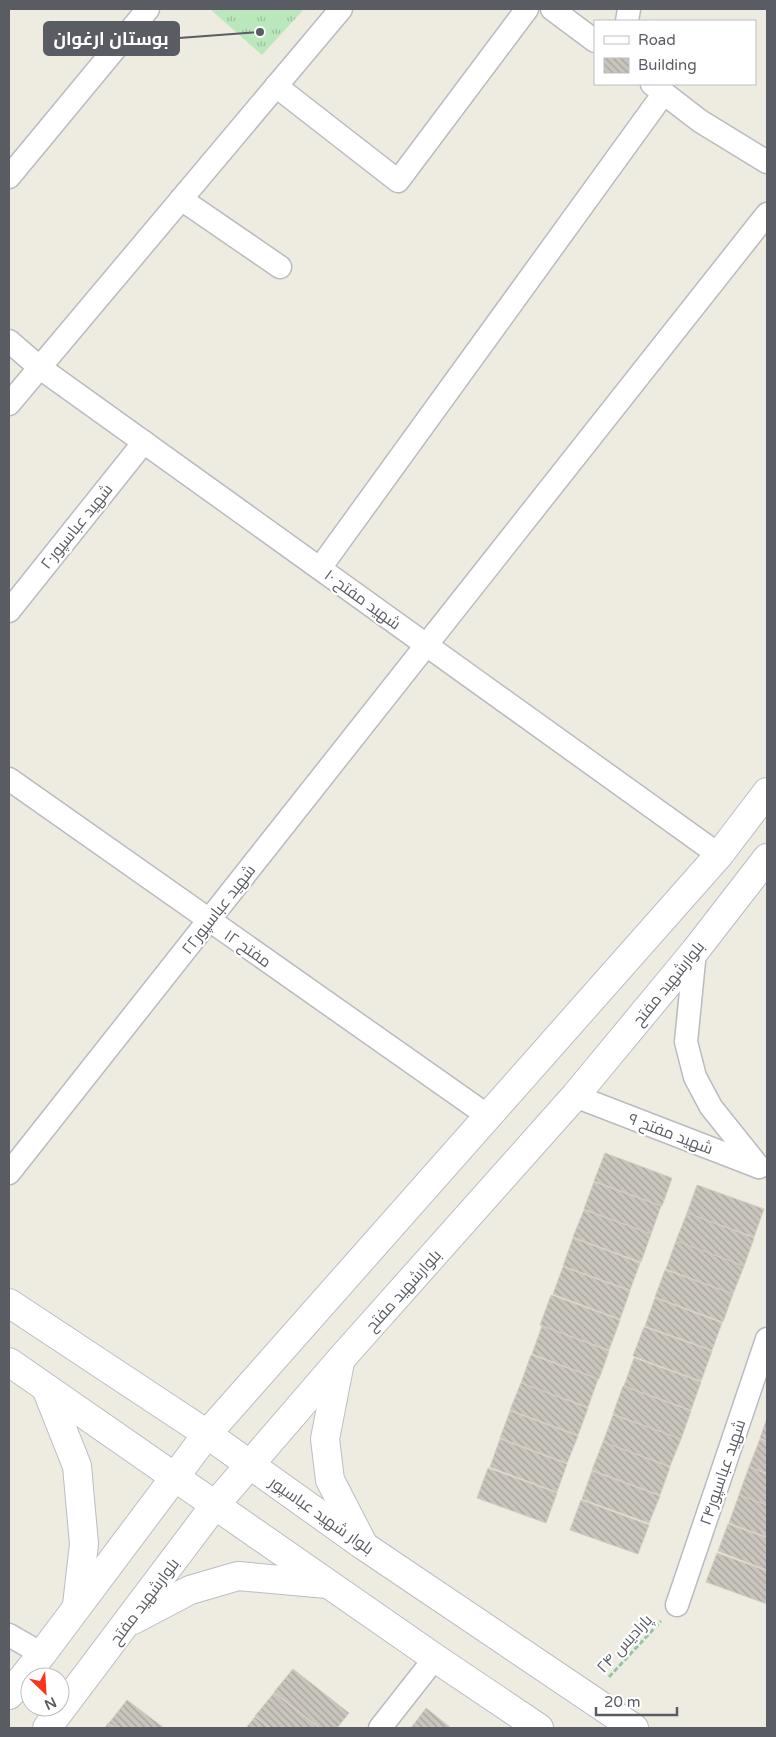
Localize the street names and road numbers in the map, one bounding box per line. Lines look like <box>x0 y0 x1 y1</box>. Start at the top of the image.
street label: شهید عباسپور۲۰ <box>36 480 117 573</box>
street label: شهید مفتح ۱۰ <box>320 565 405 635</box>
street label: شهید عباسپور۲۲ <box>178 861 260 958</box>
street label: مفتح ۱۲ <box>219 925 275 973</box>
street label: بلوارشهید مفتح <box>628 937 710 1031</box>
street label: شهید مفتح ۹ <box>625 1109 716 1160</box>
street label: بلوارشهید مفتح <box>362 1246 447 1336</box>
street label: شهید عباسپور۲۴ <box>695 1417 750 1528</box>
street label: بلوار شهید عباسپور <box>265 1472 377 1559</box>
street label: بلوارشهید مفتح <box>106 1554 185 1650</box>
street label: پارادیس ۲۴ <box>593 1610 658 1678</box>

